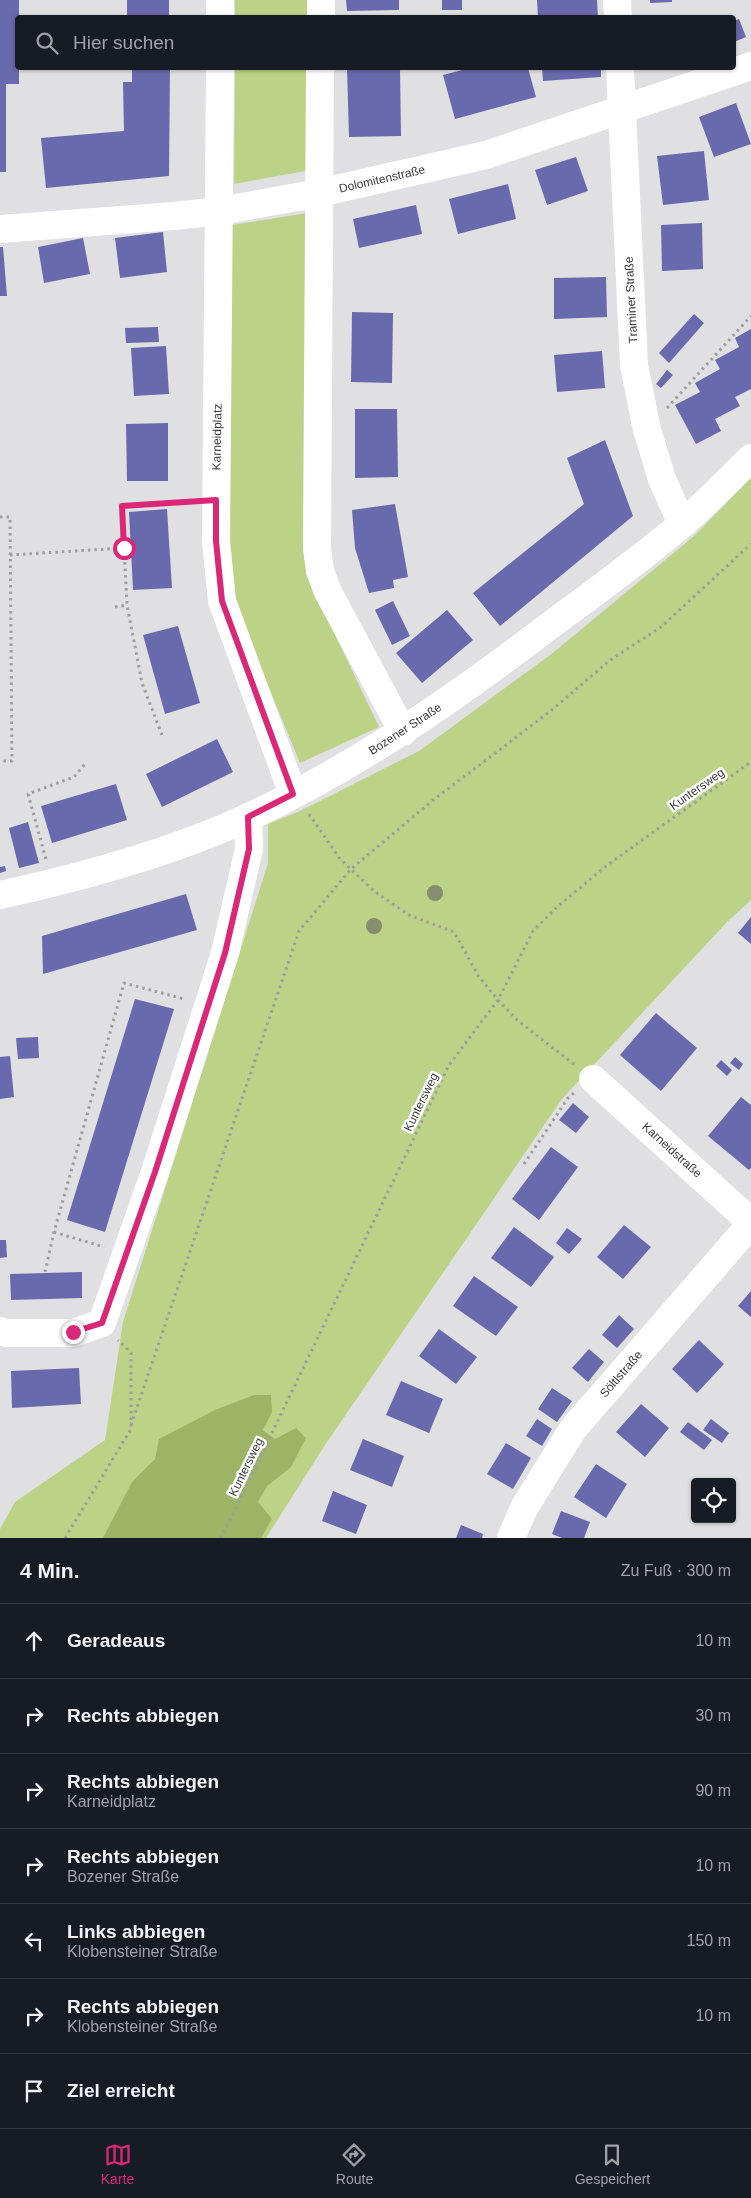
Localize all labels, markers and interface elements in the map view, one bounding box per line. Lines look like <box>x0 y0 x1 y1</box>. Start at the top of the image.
search box <box>15 15 736 70</box>
icon: search <box>33 29 61 57</box>
text: Hier suchen <box>73 32 174 53</box>
street label: Dolomitenstraße <box>338 162 427 196</box>
street label: Traminer Straße <box>622 256 640 344</box>
street label: Karneidplatz <box>209 404 225 470</box>
route start <box>113 537 136 560</box>
street label: Bozener Straße <box>366 700 444 758</box>
street label: Kuntersweg <box>667 765 727 813</box>
street label: Kuntersweg <box>401 1070 441 1134</box>
street label: Karneidstraße <box>639 1120 705 1181</box>
route end <box>62 1321 85 1344</box>
street label: Söltlstraße <box>597 1348 645 1400</box>
street label: Kuntersweg <box>226 1435 266 1499</box>
map controls <box>691 1478 736 1523</box>
button: locate <box>691 1478 736 1523</box>
text: 4 Min. <box>20 1559 80 1582</box>
text: Zu Fuß · 300 m <box>621 1562 731 1579</box>
icon: ahead <box>20 1627 48 1655</box>
text: Geradeaus <box>67 1630 165 1651</box>
text: 10 m <box>695 1632 731 1649</box>
icon: right <box>20 1702 48 1730</box>
text: Rechts abbiegen <box>67 1705 219 1726</box>
text: 30 m <box>695 1707 731 1724</box>
text: Rechts abbiegen <box>67 1771 219 1792</box>
icon: right <box>20 1777 48 1805</box>
text: 90 m <box>695 1782 731 1799</box>
text: Karneidplatz <box>67 1793 156 1810</box>
text: Rechts abbiegen <box>67 1846 219 1867</box>
icon: right <box>20 1852 48 1880</box>
text: 10 m <box>695 1857 731 1874</box>
text: Bozener Straße <box>67 1868 179 1885</box>
text: Links abbiegen <box>67 1921 205 1942</box>
icon: left <box>20 1927 48 1955</box>
text: 150 m <box>687 1932 731 1949</box>
text: Klobensteiner Straße <box>67 1943 217 1960</box>
text: Rechts abbiegen <box>67 1996 219 2017</box>
icon: right <box>20 2002 48 2030</box>
text: 10 m <box>695 2007 731 2024</box>
text: Klobensteiner Straße <box>67 2018 217 2035</box>
icon: arrive <box>20 2077 48 2105</box>
text: Ziel erreicht <box>67 2080 175 2101</box>
tab: Karte <box>101 2141 134 2187</box>
tab: Route <box>336 2141 373 2187</box>
tab: Gespeichert <box>575 2141 650 2187</box>

